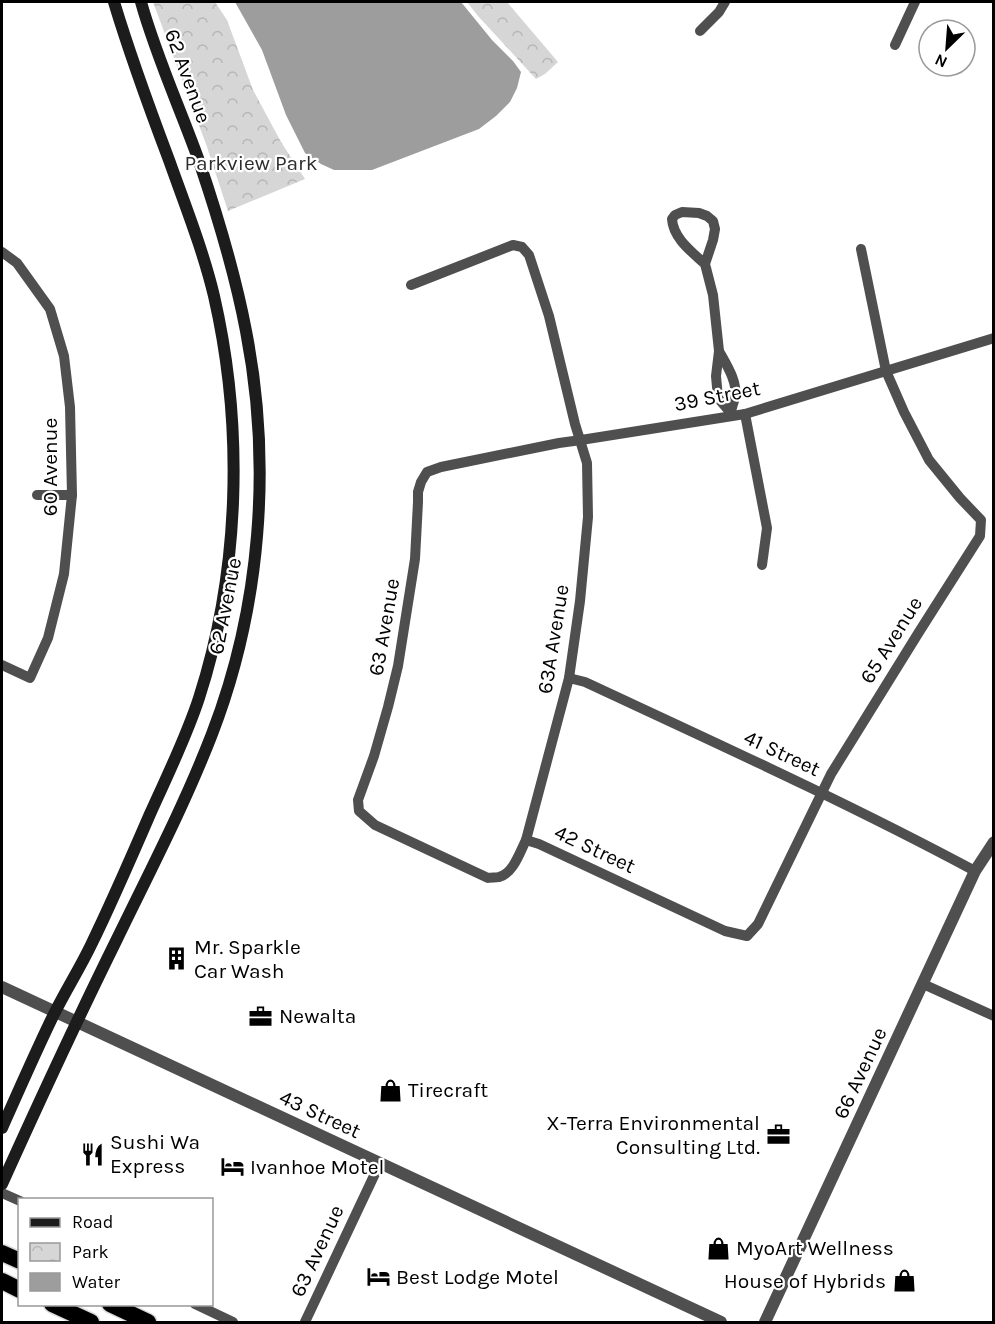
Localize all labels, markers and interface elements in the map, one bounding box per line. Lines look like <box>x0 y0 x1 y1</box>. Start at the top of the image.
north arrow <box>917 18 977 78</box>
street label: 62 Avenue <box>160 26 216 126</box>
text: N <box>932 50 950 72</box>
park label: Parkview Park <box>184 151 318 175</box>
street label: 39 Street <box>672 376 762 416</box>
street label: 60 Avenue <box>38 418 62 516</box>
street label: 62 Avenue <box>204 555 246 657</box>
street label: 63 Avenue <box>364 576 404 678</box>
street label: 63A Avenue <box>532 583 574 695</box>
street label: 65 Avenue <box>855 592 927 688</box>
street label: 41 Street <box>740 725 824 781</box>
street label: 42 Street <box>551 820 639 878</box>
place label: Mr. Sparkle Car Wash <box>194 935 301 983</box>
building icon: Mr. Sparkle Car Wash <box>163 946 189 972</box>
office icon: Newalta <box>248 1003 274 1029</box>
place label: Newalta <box>279 1004 356 1028</box>
street label: 66 Avenue <box>828 1023 892 1123</box>
shop icon: Tirecraft <box>377 1077 403 1103</box>
place label: Tirecraft <box>408 1078 488 1102</box>
street label: 43 Street <box>276 1085 364 1143</box>
place label: X-Terra Environmental Consulting Ltd. <box>546 1111 760 1159</box>
office icon: X-Terra Environmental Consulting Ltd. <box>765 1122 791 1148</box>
place label: Sushi Wa Express <box>110 1130 200 1178</box>
restaurant icon: Sushi Wa Express <box>79 1141 105 1167</box>
hotel icon: Ivanhoe Motel <box>219 1154 245 1180</box>
place label: Ivanhoe Motel <box>250 1155 384 1179</box>
legend <box>18 1198 213 1306</box>
street label: 63 Avenue <box>285 1201 349 1301</box>
text: Road <box>72 1211 113 1233</box>
shop icon: MyoArt Wellness <box>705 1235 731 1261</box>
place label: MyoArt Wellness <box>736 1236 894 1260</box>
text: Park <box>72 1241 109 1263</box>
hotel icon: Best Lodge Motel <box>365 1264 391 1290</box>
place label: Best Lodge Motel <box>396 1265 559 1289</box>
shop icon: House of Hybrids <box>891 1268 917 1294</box>
place label: House of Hybrids <box>724 1269 886 1293</box>
text: Water <box>72 1271 120 1293</box>

